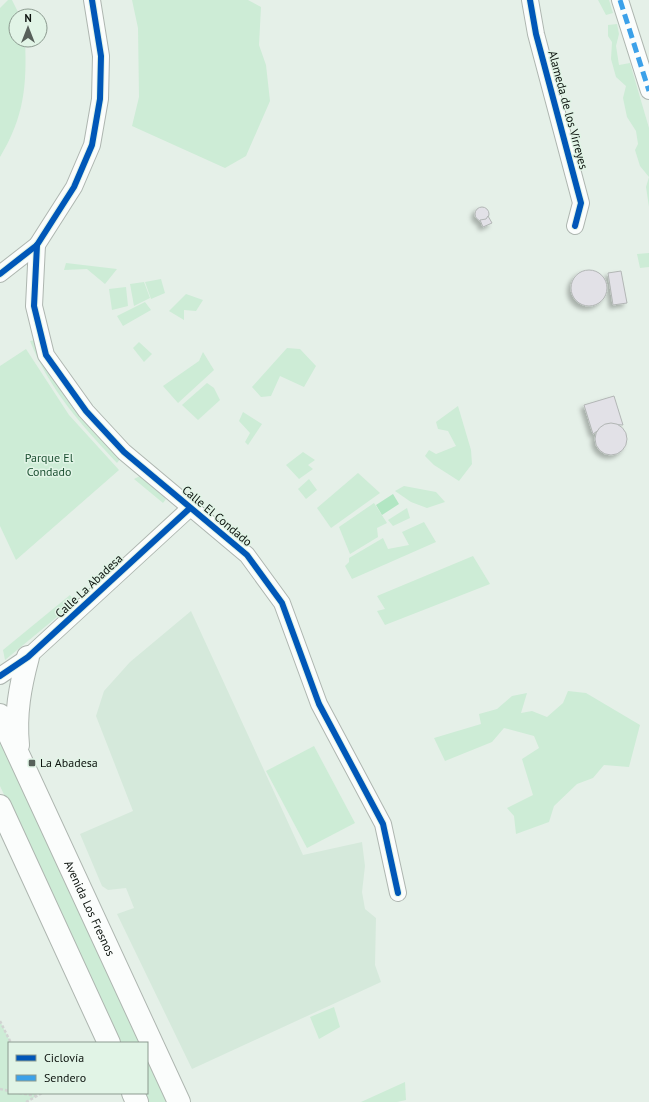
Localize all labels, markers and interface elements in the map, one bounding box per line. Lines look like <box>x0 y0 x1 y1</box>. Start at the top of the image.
north arrow <box>8 8 48 48</box>
text: N <box>24 11 32 25</box>
street label: Alameda de los Virreyes <box>545 49 592 171</box>
park label: Parque El Condado <box>25 450 74 479</box>
street label: Calle El Condado <box>179 482 255 549</box>
street label: Calle La Abadesa <box>52 551 125 621</box>
place label: La Abadesa <box>40 755 98 770</box>
marker: La Abadesa <box>27 758 37 768</box>
street label: Avenida Los Fresnos <box>61 858 118 958</box>
legend <box>8 1042 148 1094</box>
text: Ciclovía <box>44 1050 84 1065</box>
text: Sendero <box>44 1070 86 1085</box>

